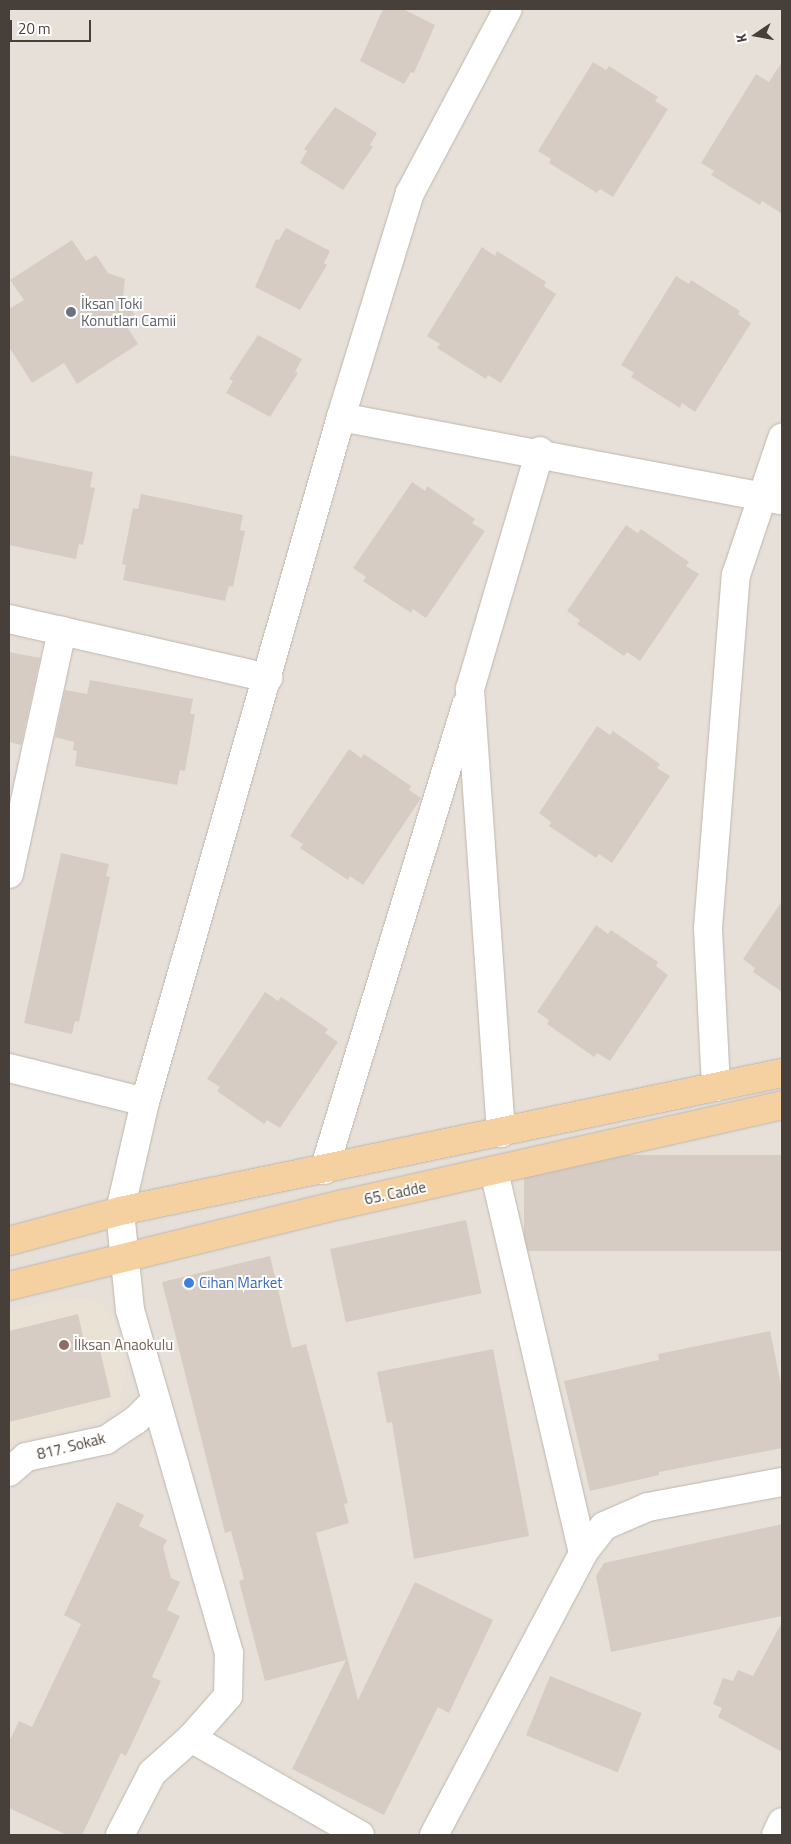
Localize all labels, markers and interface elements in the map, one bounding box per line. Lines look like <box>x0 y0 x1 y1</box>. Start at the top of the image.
scale bar <box>12 10 94 42</box>
north arrow <box>731 10 781 60</box>
text: 20 m <box>18 17 51 40</box>
text: K <box>730 32 752 44</box>
place label: İksan Toki Konutları Camii <box>81 294 176 329</box>
marker: İksan Toki Konutları Camii <box>65 306 77 318</box>
street label: 65. Cadde <box>363 1178 427 1208</box>
place label: Cihan Market <box>199 1274 282 1292</box>
marker: Cihan Market <box>183 1277 195 1289</box>
place label: İlksan Anaokulu <box>74 1336 173 1354</box>
marker: İlksan Anaokulu <box>58 1339 70 1351</box>
street label: 817. Sokak <box>35 1429 107 1463</box>

